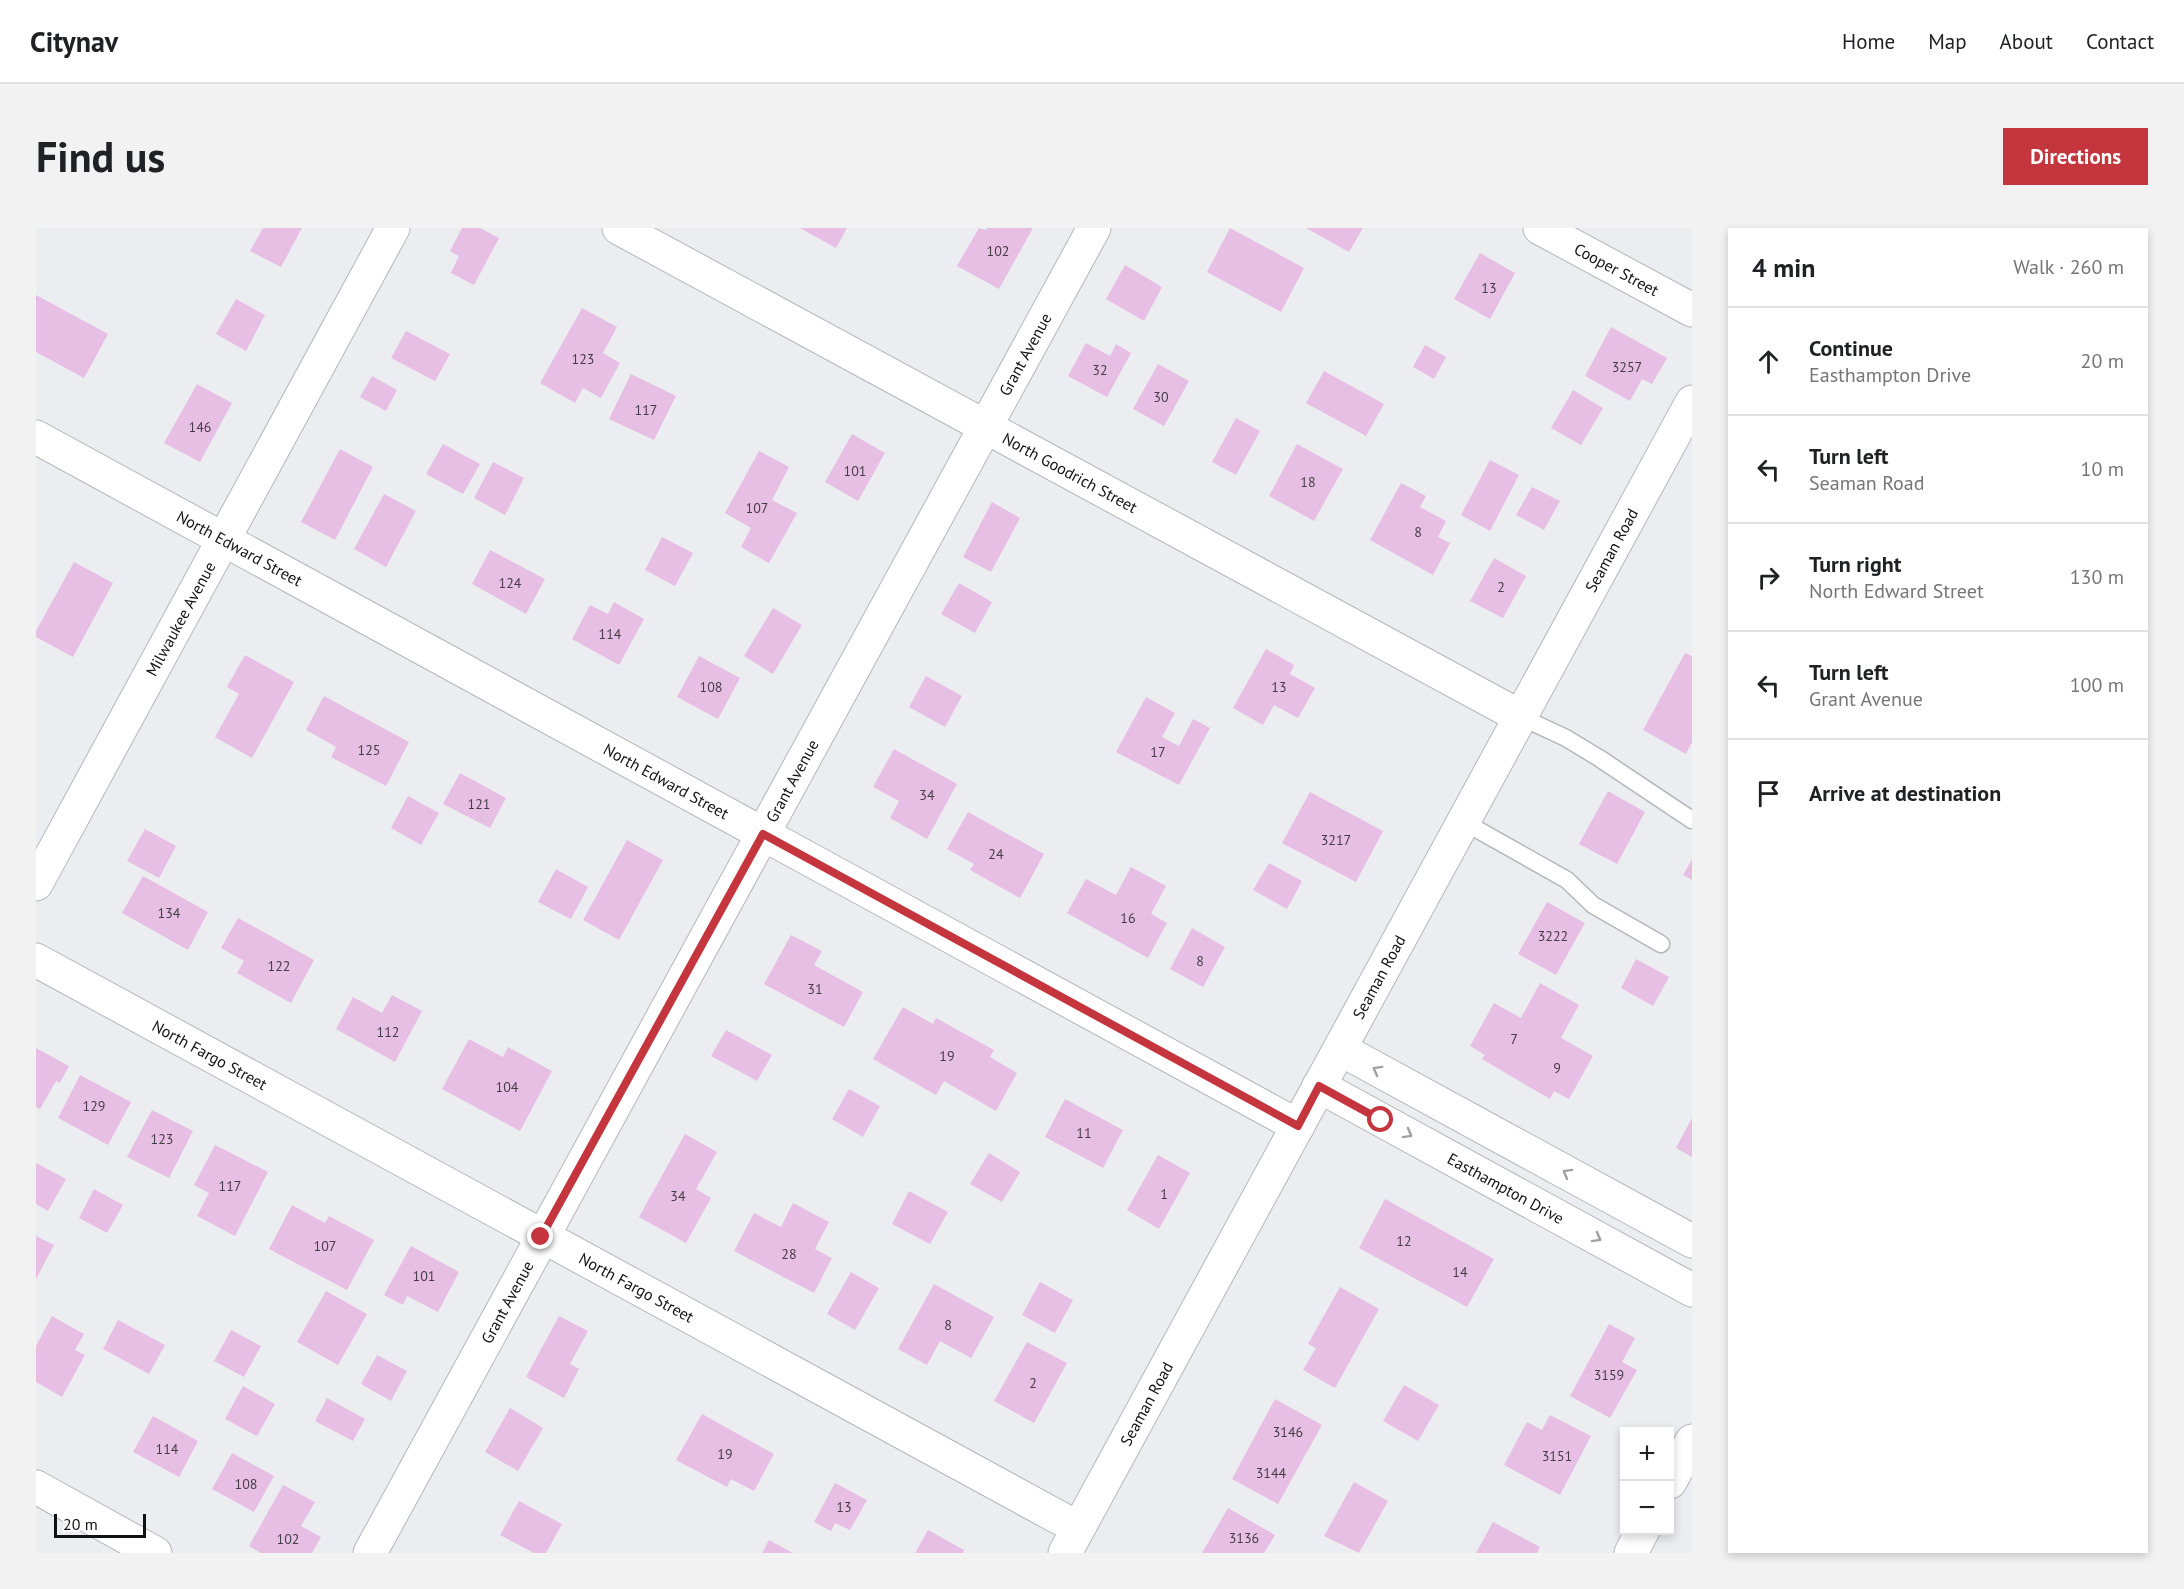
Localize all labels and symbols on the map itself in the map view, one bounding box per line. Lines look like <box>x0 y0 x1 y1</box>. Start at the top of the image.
street label: Cooper Street <box>1571 238 1663 300</box>
house number: 102 <box>987 242 1009 260</box>
house number: 13 <box>1481 279 1497 297</box>
street label: Grant Avenue <box>994 309 1056 399</box>
house number: 123 <box>572 350 594 368</box>
house number: 3257 <box>1612 358 1642 376</box>
house number: 32 <box>1092 361 1108 379</box>
house number: 30 <box>1153 388 1169 406</box>
house number: 117 <box>635 401 657 419</box>
house number: 146 <box>189 418 211 436</box>
street label: North Goodrich Street <box>999 428 1141 517</box>
house number: 101 <box>844 462 866 480</box>
house number: 18 <box>1300 473 1316 491</box>
house number: 107 <box>746 499 768 517</box>
street label: Seaman Road <box>1580 505 1642 596</box>
street label: North Edward Street <box>173 506 306 591</box>
house number: 8 <box>1414 523 1422 541</box>
street label: Milwaukee Avenue <box>141 558 220 679</box>
house number: 124 <box>499 574 522 592</box>
house number: 2 <box>1497 578 1505 596</box>
house number: 114 <box>599 625 622 643</box>
house number: 108 <box>700 678 722 696</box>
house number: 13 <box>1271 678 1287 696</box>
street label: Grant Avenue <box>761 736 823 826</box>
street label: North Edward Street <box>600 739 733 824</box>
house number: 125 <box>358 741 380 759</box>
house number: 17 <box>1150 743 1166 761</box>
house number: 34 <box>919 786 935 804</box>
house number: 121 <box>468 795 490 813</box>
house number: 3217 <box>1321 831 1351 849</box>
house number: 24 <box>988 845 1004 863</box>
house number: 134 <box>158 904 181 922</box>
house number: 16 <box>1120 909 1136 927</box>
house number: 3222 <box>1538 927 1568 945</box>
street label: Seaman Road <box>1348 932 1410 1022</box>
house number: 8 <box>1196 952 1204 970</box>
house number: 122 <box>268 957 290 975</box>
house number: 31 <box>807 980 823 998</box>
street label: North Fargo Street <box>149 1015 271 1094</box>
house number: 112 <box>377 1023 399 1041</box>
house number: 7 <box>1510 1030 1518 1048</box>
house number: 19 <box>939 1047 955 1065</box>
house number: 9 <box>1553 1059 1561 1077</box>
one-way arrow <box>1373 1066 1383 1077</box>
house number: 104 <box>496 1078 519 1096</box>
house number: 129 <box>83 1097 105 1115</box>
route start <box>1367 1106 1393 1132</box>
house number: 11 <box>1076 1124 1092 1142</box>
one-way arrow <box>1401 1127 1412 1138</box>
house number: 123 <box>151 1130 173 1148</box>
street label: Easthampton Drive <box>1444 1148 1568 1228</box>
one-way arrow <box>1563 1169 1573 1180</box>
house number: 117 <box>219 1177 241 1195</box>
house number: 1 <box>1160 1185 1168 1203</box>
house number: 34 <box>670 1187 686 1205</box>
route end <box>527 1223 553 1249</box>
one-way arrow <box>1591 1231 1601 1242</box>
house number: 12 <box>1396 1232 1412 1250</box>
house number: 107 <box>314 1237 336 1255</box>
house number: 28 <box>781 1245 797 1263</box>
street label: North Fargo Street <box>576 1248 698 1327</box>
street label: Grant Avenue <box>476 1257 538 1347</box>
house number: 14 <box>1452 1263 1468 1281</box>
house number: 101 <box>413 1267 435 1285</box>
house number: 8 <box>944 1316 952 1334</box>
street label: Seaman Road <box>1115 1358 1177 1449</box>
house number: 3159 <box>1594 1366 1624 1384</box>
house number: 2 <box>1029 1374 1037 1392</box>
house number: 3146 <box>1273 1423 1303 1441</box>
house number: 114 <box>156 1440 179 1458</box>
house number: 19 <box>717 1445 733 1463</box>
house number: 3151 <box>1542 1447 1572 1465</box>
house number: 3144 <box>1256 1464 1287 1482</box>
house number: 108 <box>235 1475 257 1493</box>
house number: 13 <box>836 1498 852 1516</box>
scale bar <box>54 1511 146 1538</box>
house number: 3136 <box>1229 1529 1259 1547</box>
house number: 102 <box>277 1530 299 1548</box>

